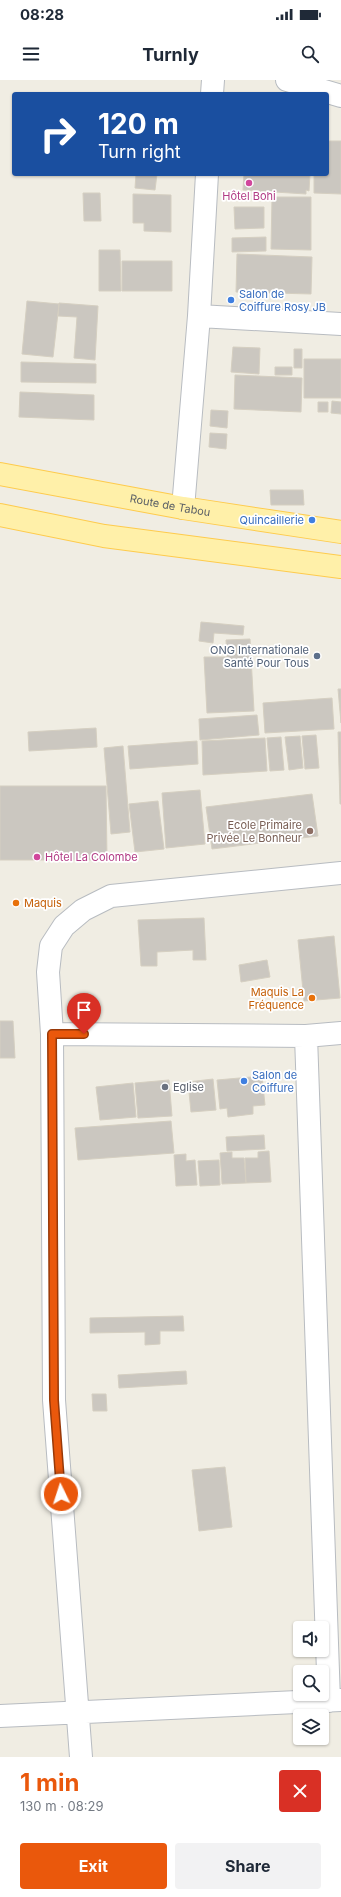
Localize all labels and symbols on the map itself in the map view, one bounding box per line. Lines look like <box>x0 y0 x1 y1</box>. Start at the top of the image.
marker: Hôtel Bohi <box>244 178 254 188</box>
place label: Hôtel Bohi <box>222 189 276 203</box>
place label: Salon de Coiffure Rosy JB <box>239 287 326 314</box>
marker: Salon de Coiffure Rosy JB <box>226 295 236 305</box>
street label: Route de Tabou <box>129 491 211 519</box>
place label: Quincaillerie <box>240 513 304 527</box>
marker: Quincaillerie <box>307 515 317 525</box>
place label: ONG Internationale Santé Pour Tous <box>210 643 309 670</box>
marker: ONG Internationale Santé Pour Tous <box>312 651 322 661</box>
place label: Ecole Primaire Privée Le Bonheur <box>207 818 302 845</box>
marker: Ecole Primaire Privée Le Bonheur <box>305 826 315 836</box>
place label: Hôtel La Colombe <box>45 850 138 864</box>
marker: Hôtel La Colombe <box>32 852 42 862</box>
place label: Maquis <box>24 896 62 910</box>
marker: Maquis <box>11 898 21 908</box>
place label: Maquis La Fréquence <box>249 985 304 1012</box>
pin <box>67 993 101 1034</box>
marker: Maquis La Fréquence <box>307 993 317 1003</box>
place label: Salon de Coiffure <box>252 1068 297 1095</box>
marker: Salon de Coiffure <box>239 1076 249 1086</box>
place label: Eglise <box>173 1080 204 1094</box>
marker: Eglise <box>160 1082 170 1092</box>
position arrow <box>40 1473 82 1515</box>

